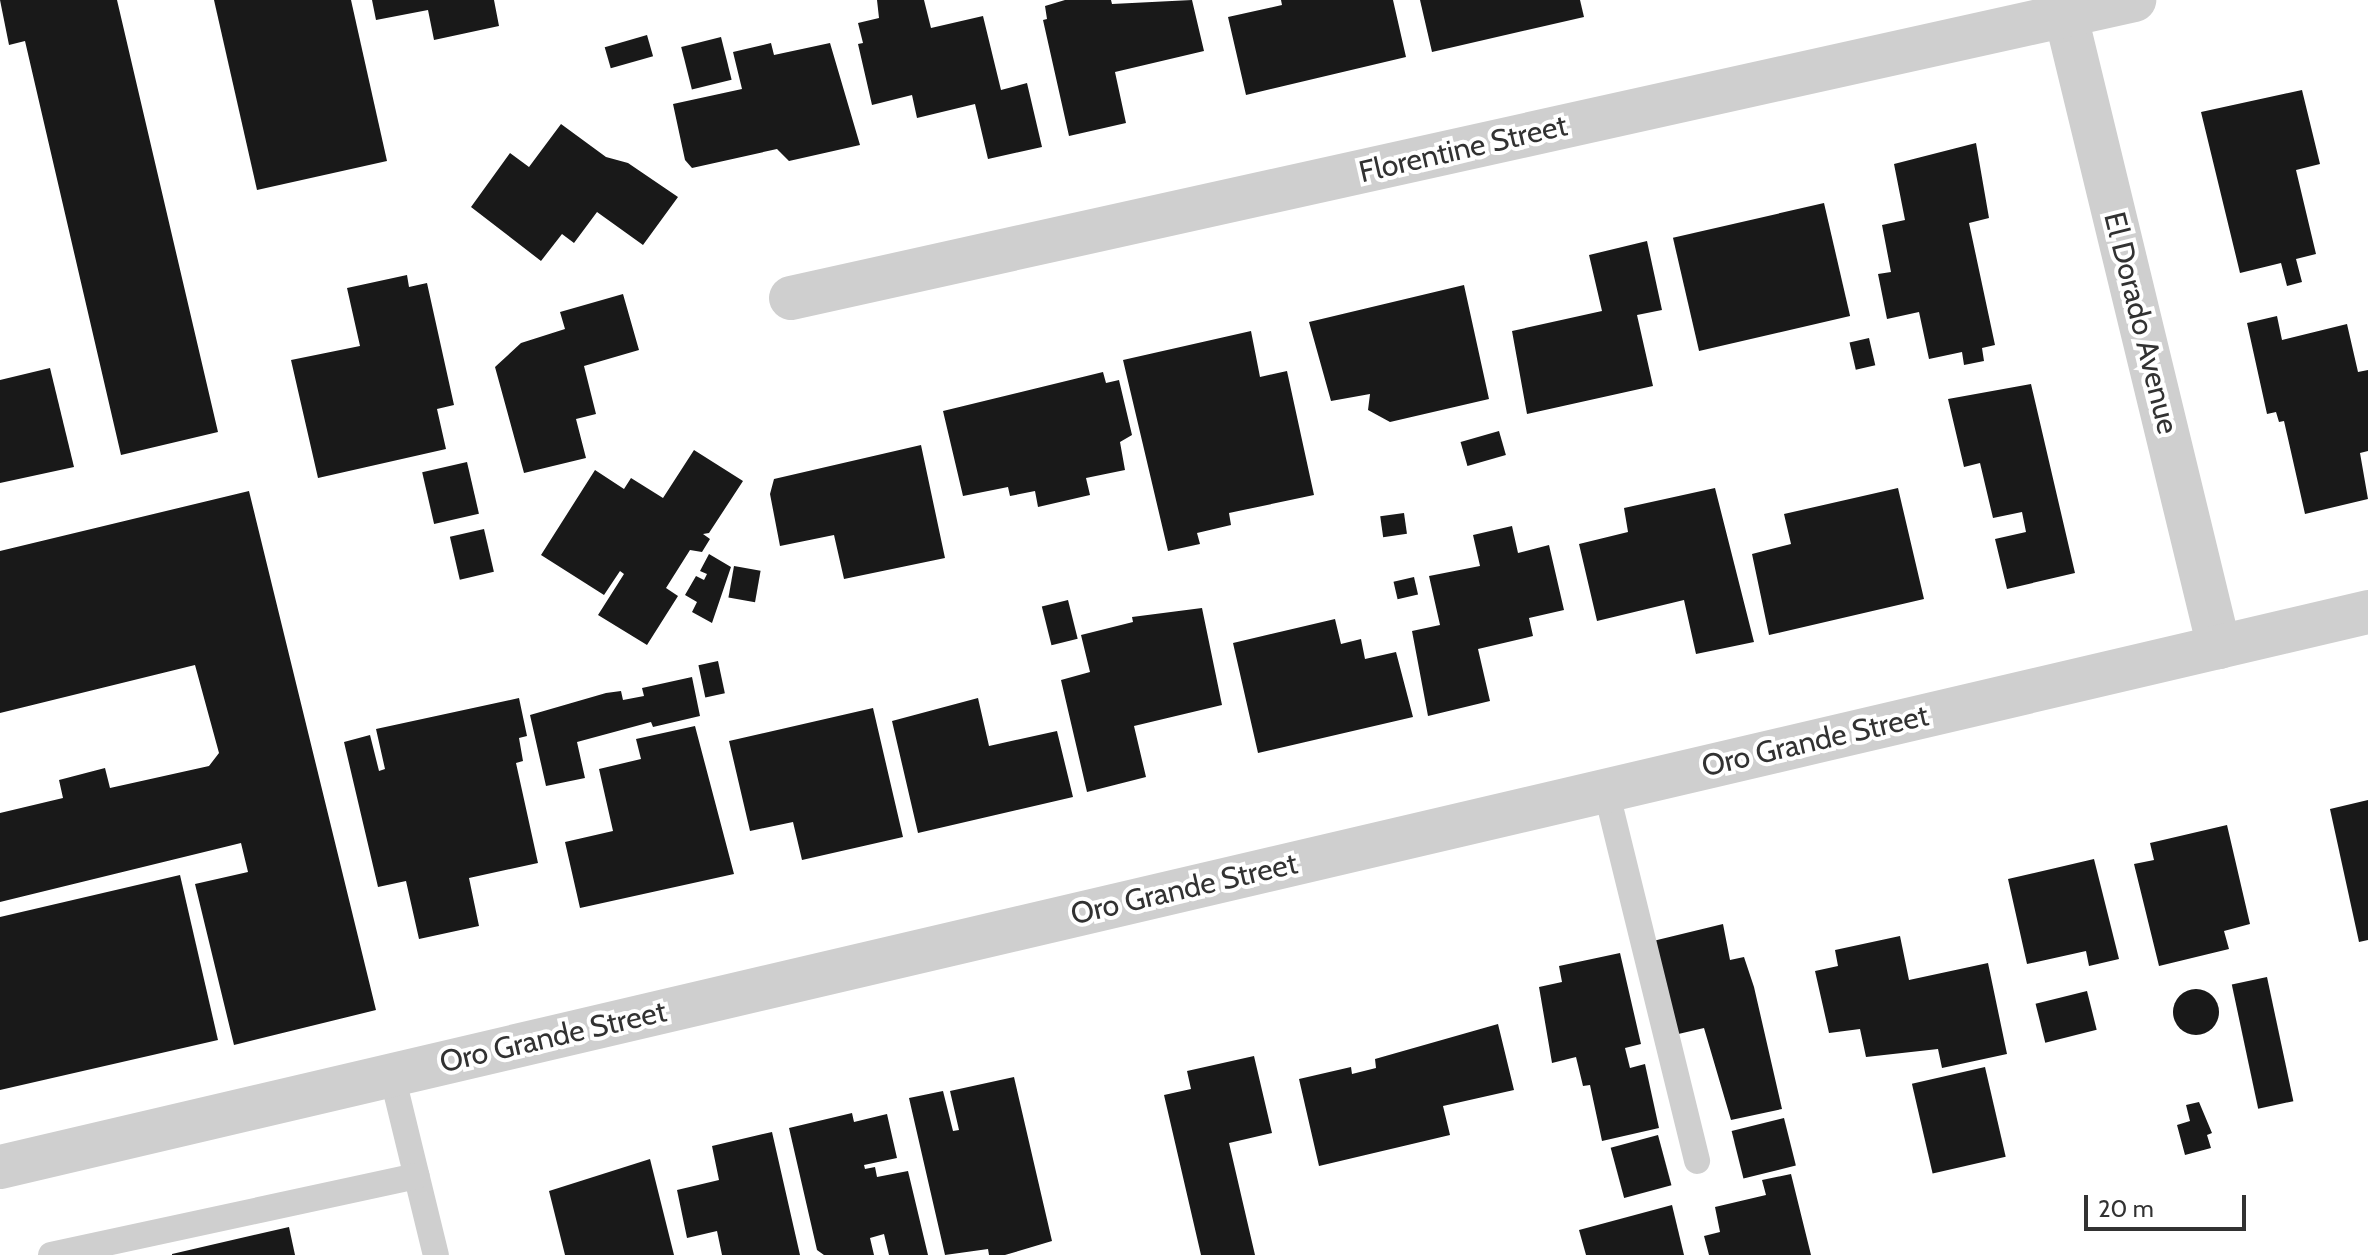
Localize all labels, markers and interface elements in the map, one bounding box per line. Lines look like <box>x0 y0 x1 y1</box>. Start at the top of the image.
street label: Florentine Street <box>1355 108 1571 190</box>
street label: El Dorado Avenue <box>2096 208 2186 438</box>
street label: Oro Grande Street <box>1698 697 1932 785</box>
street label: Oro Grande Street <box>1067 845 1301 933</box>
street label: Oro Grande Street <box>436 993 670 1081</box>
scale bar <box>2088 1179 2250 1229</box>
text: 20 m <box>2098 1194 2154 1223</box>

